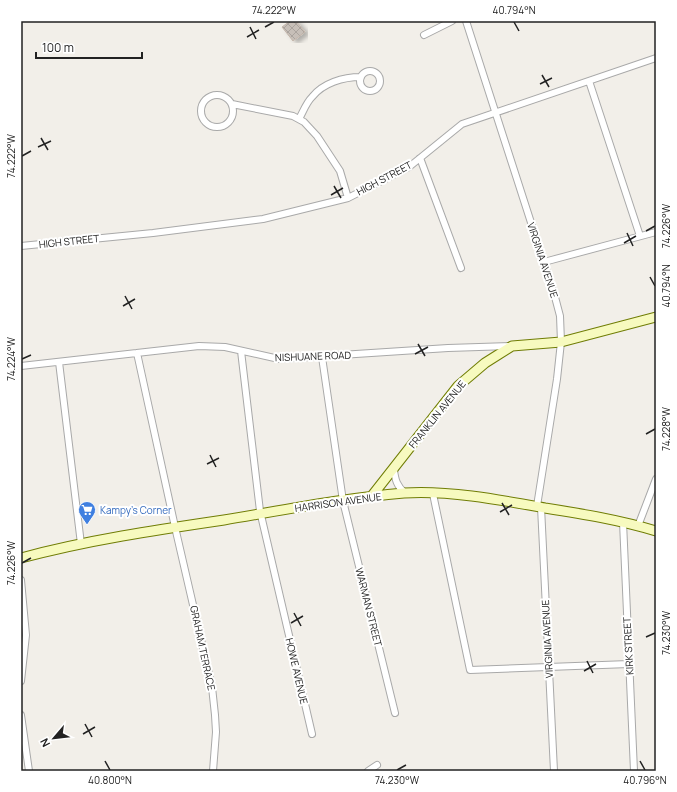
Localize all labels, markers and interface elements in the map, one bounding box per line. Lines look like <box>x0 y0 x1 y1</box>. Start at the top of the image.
text: 74.222°W <box>252 3 297 17</box>
text: 40.794°N <box>493 3 536 17</box>
scale bar <box>36 34 142 60</box>
text: 100 m <box>42 39 74 56</box>
text: 74.222°W <box>4 133 18 178</box>
street label: HIGH STREET <box>354 158 414 198</box>
text: 74.226°W <box>659 203 673 248</box>
street label: VIRGINIA AVENUE <box>524 221 562 300</box>
street label: HIGH STREET <box>38 231 100 251</box>
text: 40.794°N <box>659 264 673 308</box>
text: 74.224°W <box>4 336 18 381</box>
street label: NISHUANE ROAD <box>275 348 352 364</box>
street label: FRANKLIN AVENUE <box>405 377 469 451</box>
text: 74.228°W <box>659 406 673 451</box>
street label: HARRISON AVENUE <box>294 489 382 515</box>
supermarket icon: Kampy's Corner <box>77 500 97 525</box>
place label: Kampy's Corner <box>100 503 172 517</box>
text: 74.226°W <box>4 540 18 585</box>
street label: WARMAN STREET <box>352 566 386 648</box>
street label: VIRGINIA AVENUE <box>538 599 556 679</box>
street label: GRAHAM TERRACE <box>187 604 219 692</box>
text: 74.230°W <box>659 610 673 655</box>
street label: KIRK STREET <box>619 617 637 675</box>
street label: HOWE AVENUE <box>283 636 312 706</box>
north arrow <box>34 718 74 758</box>
text: N <box>36 736 53 750</box>
text: 40.800°N <box>88 773 132 787</box>
text: 74.230°W <box>375 773 420 787</box>
text: 40.796°N <box>623 773 667 787</box>

